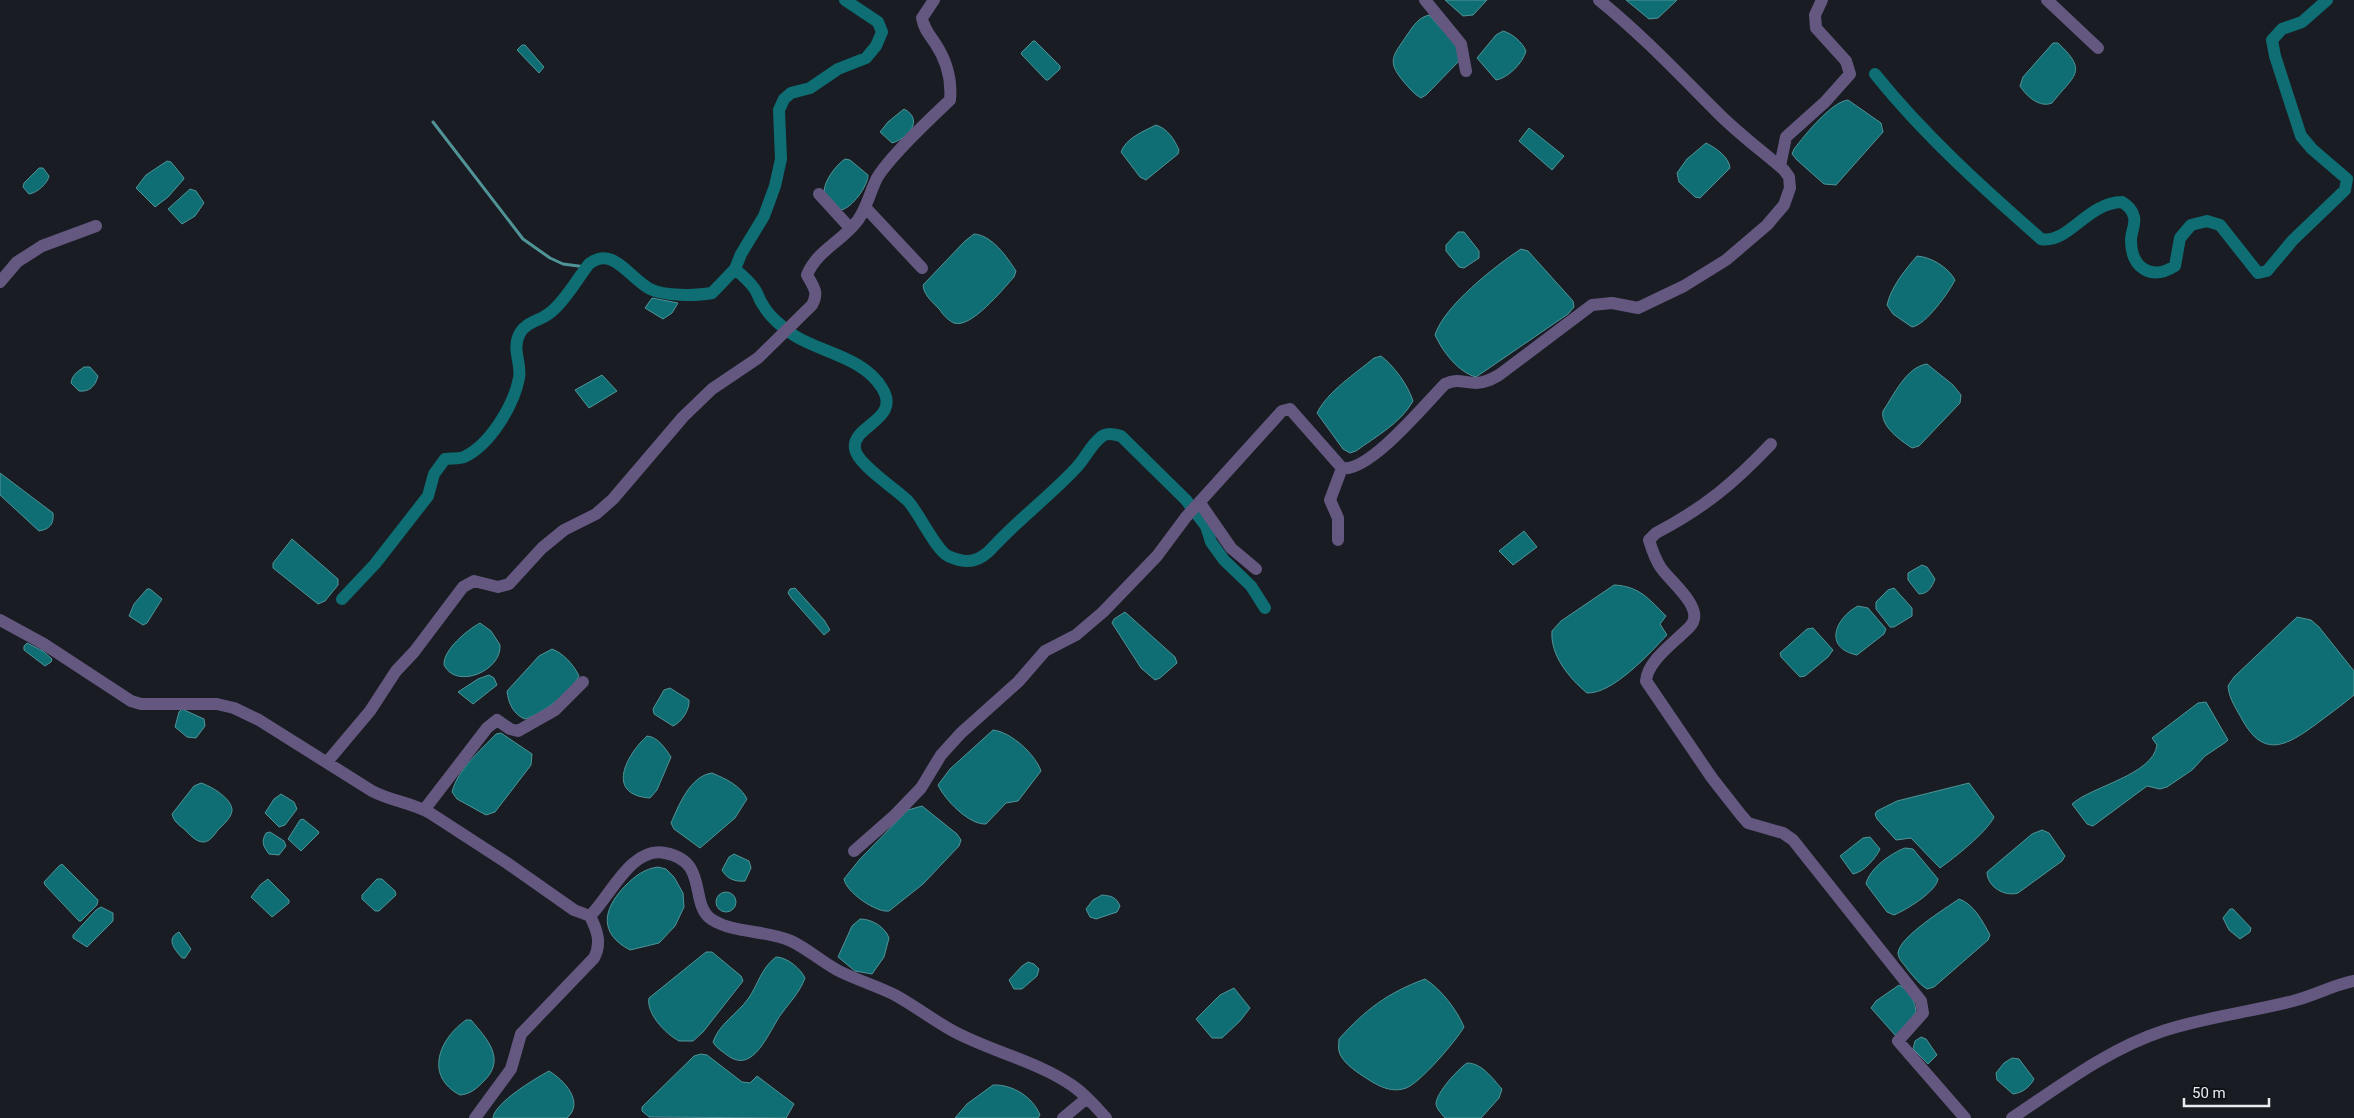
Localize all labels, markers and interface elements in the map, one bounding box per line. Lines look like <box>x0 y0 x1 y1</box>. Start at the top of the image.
scale bar <box>2184 1076 2269 1108</box>
text: 50 m <box>2192 1084 2226 1102</box>

